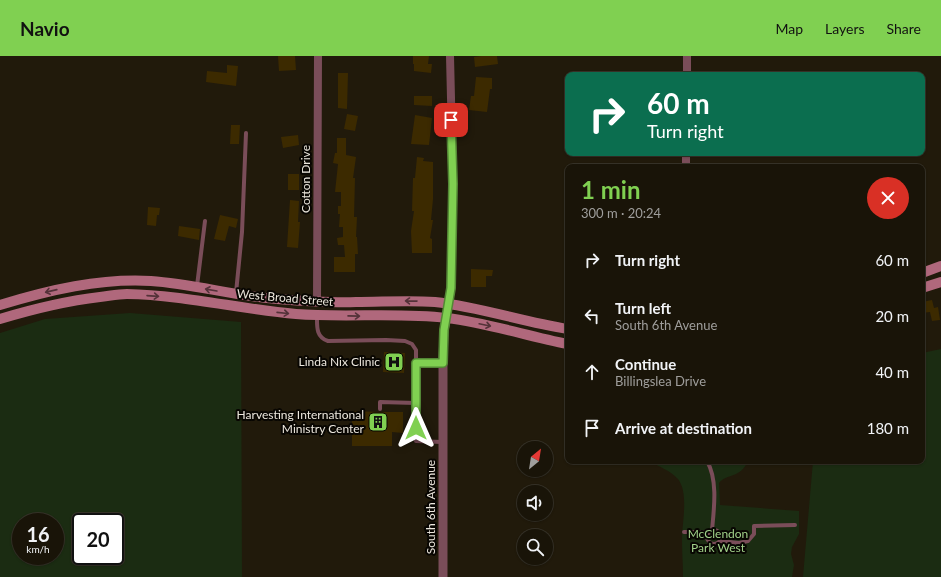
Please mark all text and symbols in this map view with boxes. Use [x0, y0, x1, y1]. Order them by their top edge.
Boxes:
text: Navio [20, 17, 70, 40]
text: Map [775, 20, 803, 37]
text: Layers [825, 20, 865, 37]
text: Share [887, 20, 921, 37]
text: 60 m [647, 86, 710, 120]
icon: right [581, 88, 633, 140]
pin [434, 103, 468, 137]
icon: arrive [440, 109, 462, 131]
text: Turn right [647, 120, 724, 142]
street label: Cotton Drive [298, 145, 313, 213]
text: 1 min [581, 175, 641, 204]
button: close [867, 177, 909, 219]
text: 300 m · 20:24 [581, 205, 661, 221]
icon: right [581, 249, 603, 271]
text: Turn right [615, 251, 680, 269]
text: 60 m [875, 251, 909, 269]
one-way arrow [205, 286, 218, 294]
street label: West Broad Street [236, 286, 334, 309]
one-way arrow [45, 287, 58, 295]
one-way arrow [146, 292, 159, 299]
one-way arrow [405, 297, 418, 305]
text: Turn left [615, 299, 671, 317]
icon: left [581, 305, 603, 327]
text: 20 m [875, 307, 909, 325]
one-way arrow [276, 309, 289, 316]
one-way arrow [347, 312, 360, 320]
text: South 6th Avenue [615, 317, 717, 333]
one-way arrow [478, 321, 491, 329]
hospital icon: Linda Nix Clinic [383, 351, 405, 373]
place label: Linda Nix Clinic [298, 354, 380, 369]
text: Continue [615, 355, 676, 373]
icon: ahead [581, 361, 603, 383]
text: 40 m [875, 363, 909, 381]
text: Billingslea Drive [615, 373, 706, 389]
place label: Harvesting International Ministry Center [237, 407, 365, 436]
position arrow [395, 407, 437, 449]
building icon: Harvesting International Ministry Center [367, 411, 389, 433]
icon: arrive [581, 417, 603, 439]
text: Arrive at destination [615, 419, 752, 437]
text: 180 m [867, 419, 909, 437]
north arrow [517, 441, 553, 477]
map controls [517, 441, 553, 565]
street label: South 6th Avenue [423, 460, 438, 554]
button: sound [517, 485, 553, 521]
speed limit sign: 20 [72, 513, 124, 565]
text: 16 [26, 522, 50, 546]
park label: McClendon Park West [688, 526, 748, 555]
button: search [517, 529, 553, 565]
text: km/h [26, 543, 50, 555]

